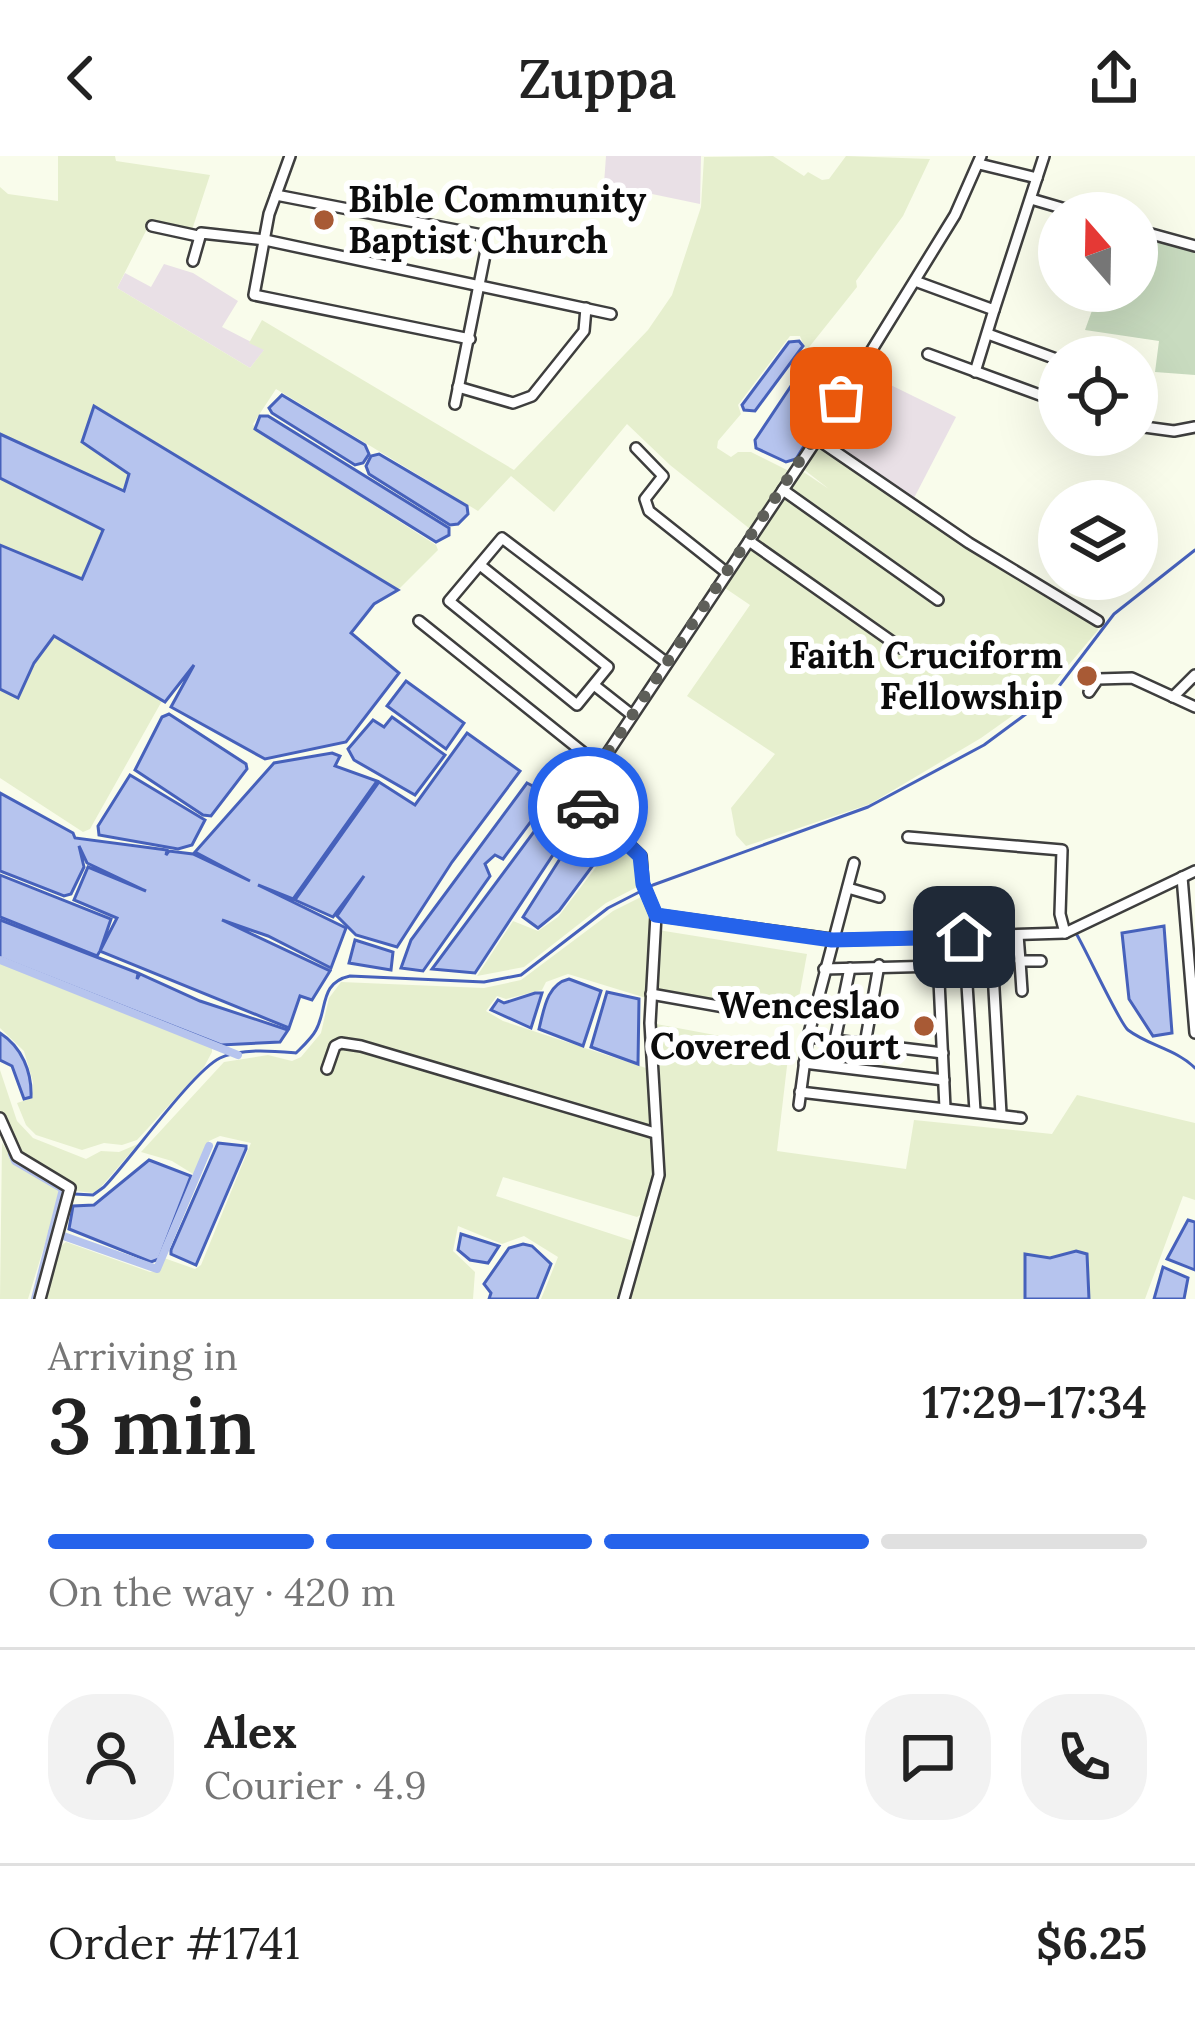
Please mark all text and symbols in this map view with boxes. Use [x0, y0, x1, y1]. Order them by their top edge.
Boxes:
text: Zuppa [518, 44, 677, 113]
icon: back [48, 45, 114, 111]
icon: share [1081, 45, 1147, 111]
place label: Bible Community Baptist Church [348, 176, 647, 263]
north arrow [1038, 192, 1158, 312]
map controls [1038, 192, 1158, 600]
marker: Bible Community Baptist Church [311, 207, 337, 233]
button: locate [1038, 336, 1158, 456]
pin [790, 347, 892, 449]
icon: bag [808, 365, 874, 431]
button: layers [1038, 480, 1158, 600]
place label: Faith Cruciform Fellowship [788, 632, 1063, 719]
marker: Faith Cruciform Fellowship [1074, 663, 1100, 689]
courier [528, 747, 648, 867]
icon: car [555, 774, 621, 840]
pin [913, 886, 1015, 988]
icon: home [931, 904, 997, 970]
place label: Wenceslao Covered Court [650, 982, 901, 1069]
marker: Wenceslao Covered Court [911, 1013, 937, 1039]
text: Arriving in [48, 1331, 238, 1381]
text: 17:29–17:34 [922, 1373, 1147, 1430]
text: 3 min [48, 1376, 257, 1475]
text: On the way · 420 m [48, 1567, 396, 1617]
button: person [48, 1694, 174, 1820]
button: chat [865, 1694, 991, 1820]
button: phone [1021, 1694, 1147, 1820]
text: Alex [204, 1703, 297, 1760]
text: Courier · 4.9 [204, 1760, 427, 1810]
text: Order #1741 [48, 1914, 300, 1971]
text: $6.25 [1036, 1914, 1147, 1971]

